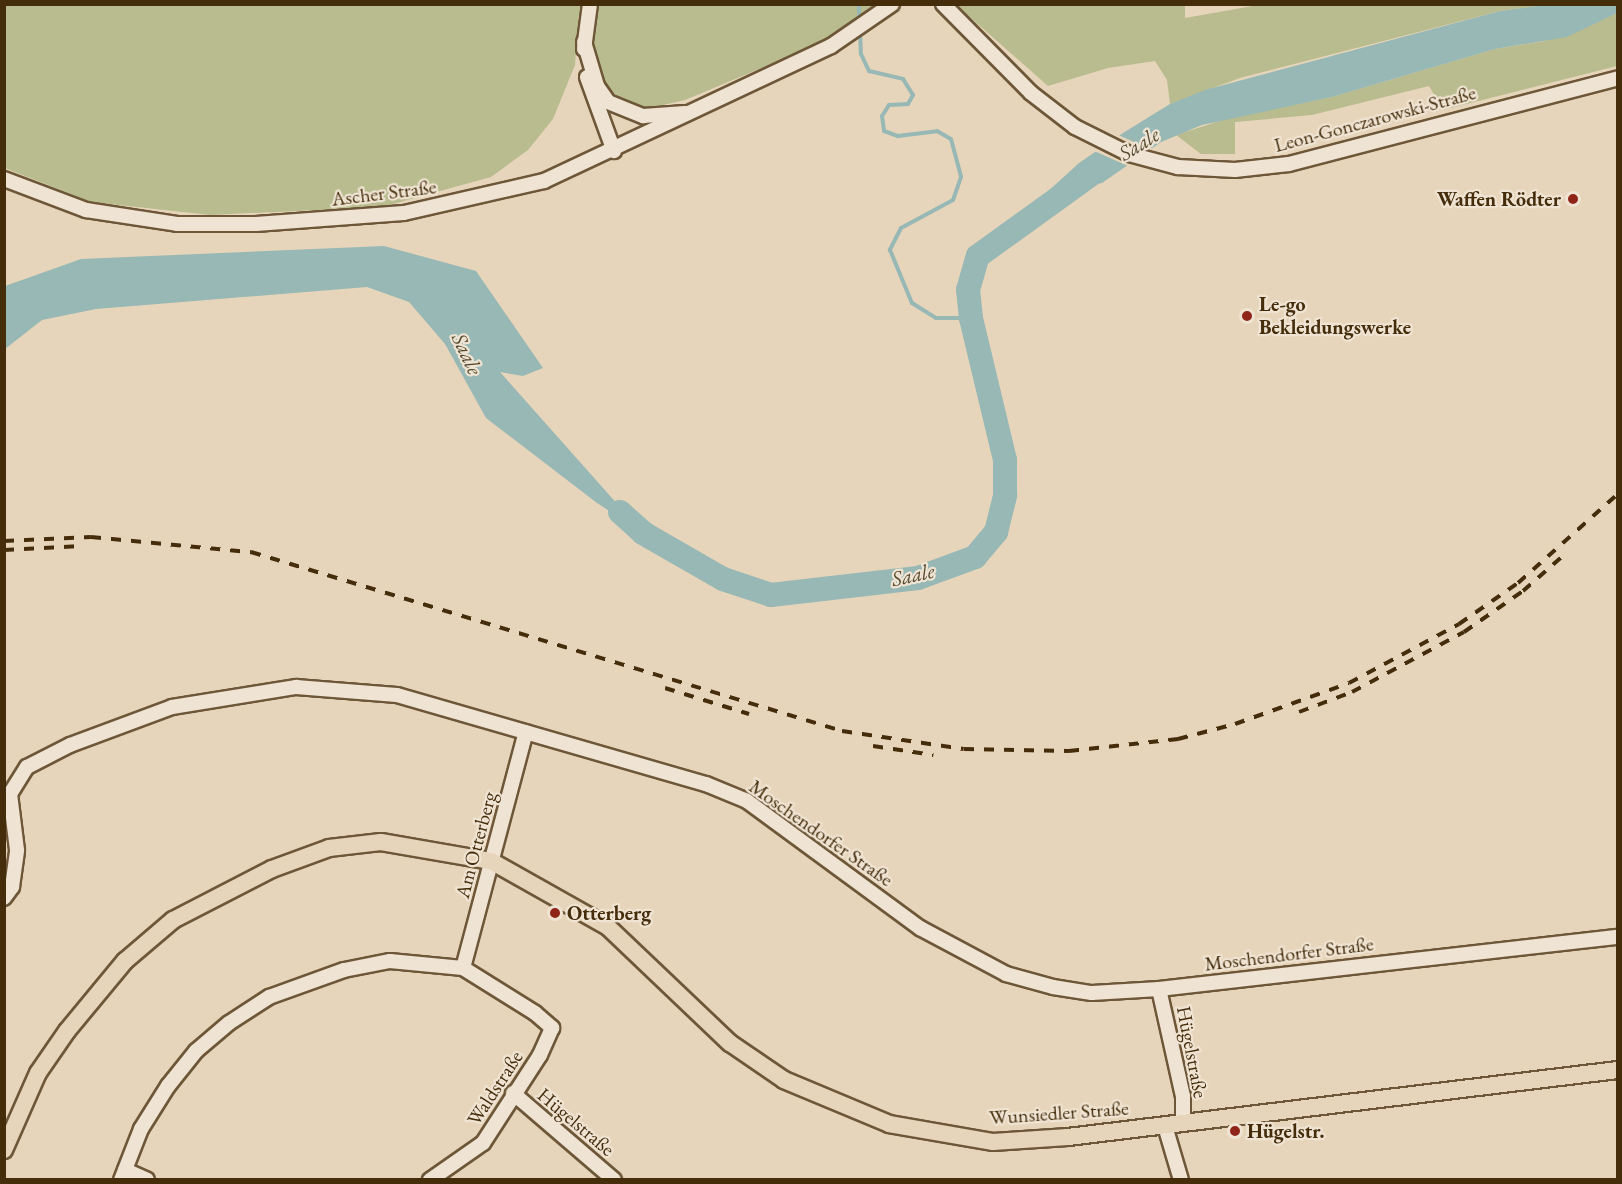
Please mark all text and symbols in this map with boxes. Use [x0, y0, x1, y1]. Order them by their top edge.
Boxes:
street label: Leon-Gonczarowski-Straße [1272, 81, 1478, 157]
water label: Saale [1114, 122, 1164, 166]
street label: Ascher Straße [330, 175, 438, 211]
place label: Waffen Rödter [1437, 187, 1561, 211]
marker: Waffen Rödter [1566, 192, 1580, 206]
place label: Le-go Bekleidungswerke [1259, 292, 1411, 339]
marker: Le-go Bekleidungswerke [1240, 309, 1254, 323]
water label: Saale [446, 329, 488, 379]
water label: Saale [889, 558, 937, 592]
street label: Moschendorfer Straße [745, 774, 897, 892]
street label: Am Otterberg [450, 789, 502, 901]
place label: Otterberg [567, 901, 651, 925]
marker: Otterberg [548, 906, 562, 920]
street label: Moschendorfer Straße [1203, 932, 1375, 976]
street label: Hügelstraße [1171, 1004, 1213, 1100]
street label: Waldstraße [462, 1046, 528, 1130]
street label: Hügelstraße [533, 1083, 619, 1161]
street label: Wunsiedler Straße [988, 1096, 1130, 1130]
place label: Hügelstr. [1247, 1119, 1324, 1143]
marker: Hügelstr. [1228, 1124, 1242, 1138]

